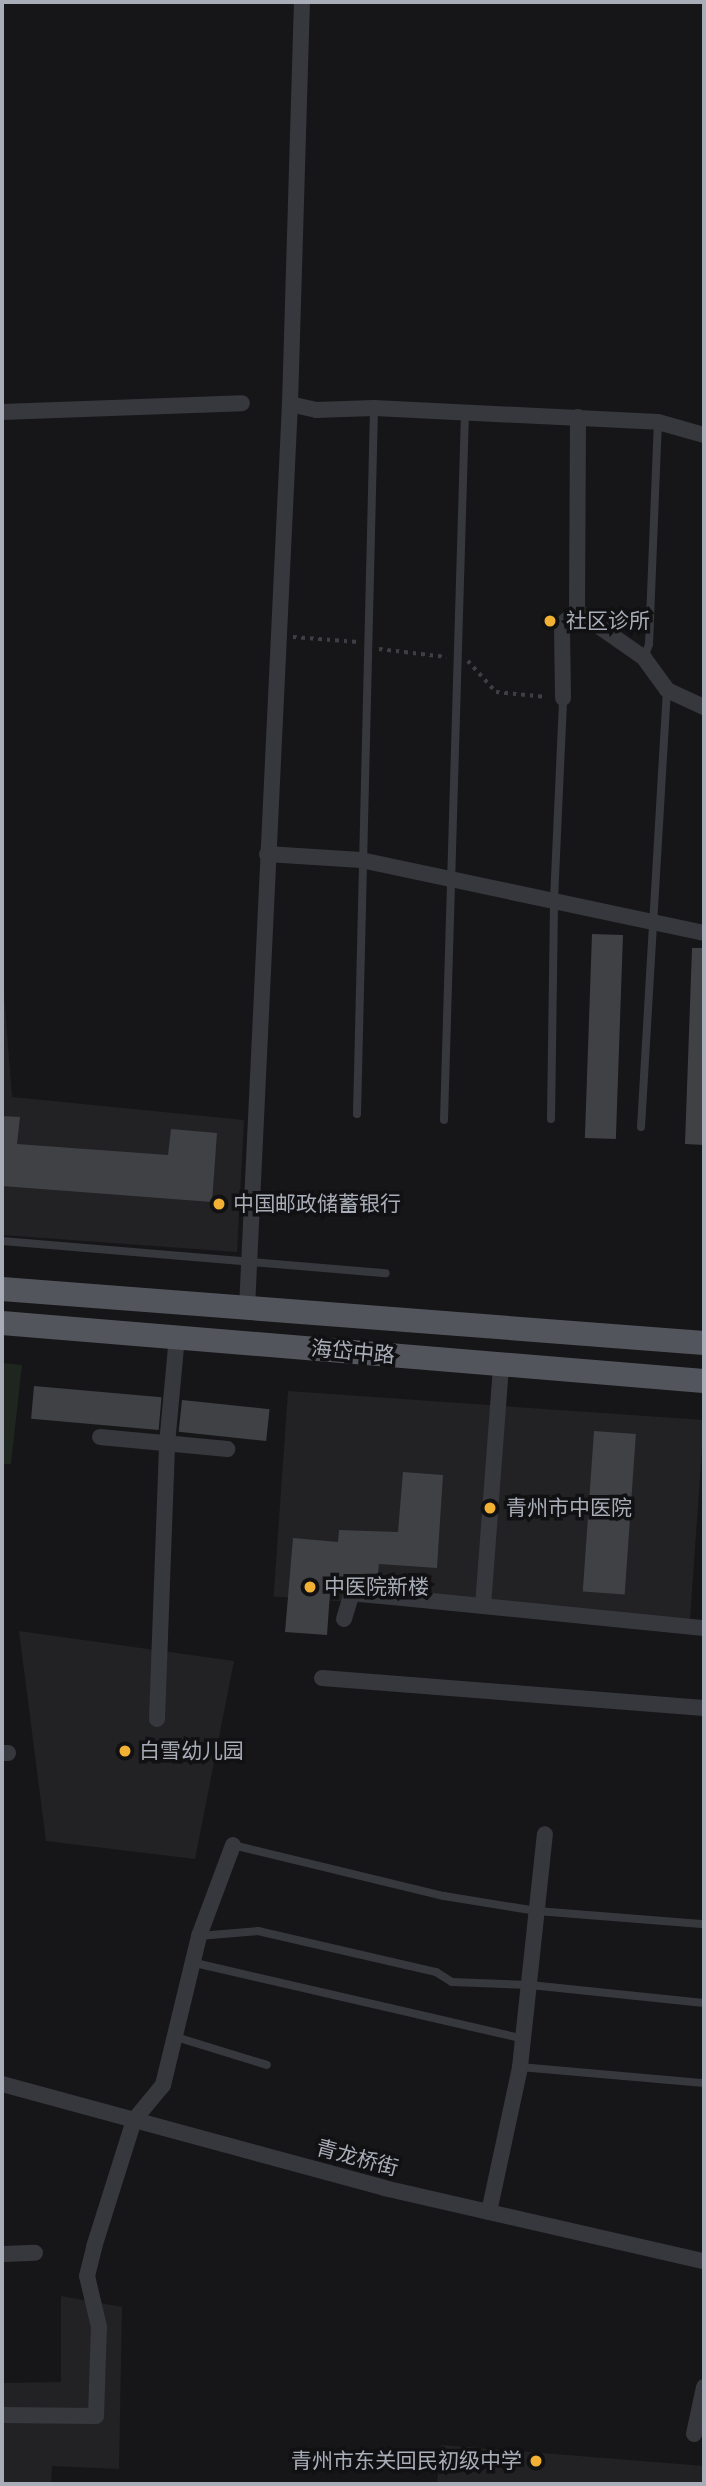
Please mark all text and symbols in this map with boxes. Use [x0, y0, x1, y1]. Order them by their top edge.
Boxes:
place label: 社区诊所 [566, 608, 650, 634]
marker: 社区诊所 [540, 611, 560, 631]
place label: 中国邮政储蓄银行 [233, 1191, 401, 1217]
marker: 中国邮政储蓄银行 [211, 1196, 227, 1212]
street label: 海岱中路 [310, 1336, 396, 1368]
place label: 青州市中医院 [506, 1495, 632, 1521]
marker: 青州市中医院 [480, 1498, 500, 1518]
place label: 中医院新楼 [324, 1574, 429, 1600]
marker: 中医院新楼 [302, 1579, 318, 1595]
place label: 白雪幼儿园 [139, 1738, 244, 1764]
marker: 白雪幼儿园 [117, 1743, 133, 1759]
street label: 青龙桥街 [313, 2135, 401, 2181]
place label: 青州市东关回民初级中学 [291, 2448, 522, 2474]
marker: 青州市东关回民初级中学 [528, 2453, 544, 2469]

